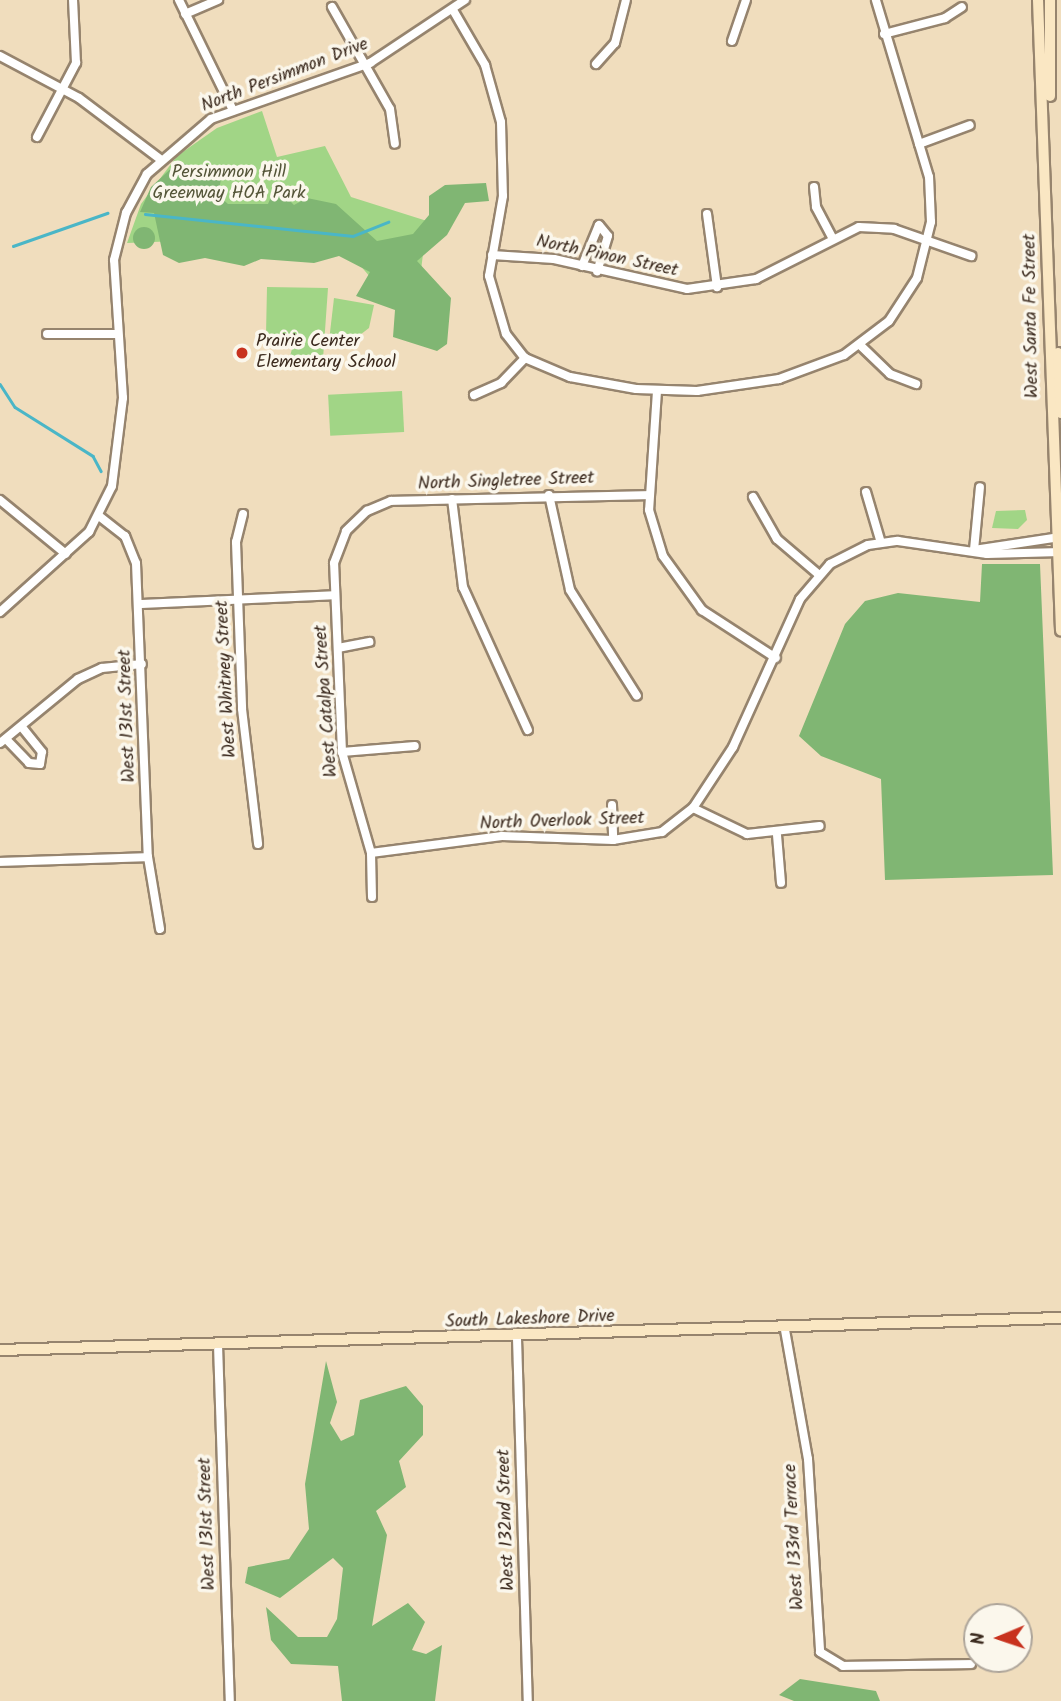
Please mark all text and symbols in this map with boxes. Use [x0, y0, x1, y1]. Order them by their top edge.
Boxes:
street label: North Persimmon Drive [198, 34, 372, 118]
park label: Persimmon Hill Greenway HOA Park [153, 163, 305, 206]
street label: North Pinon Street [534, 231, 680, 283]
street label: West Santa Fe Street [1020, 234, 1044, 398]
place label: Prairie Center Elementary School [256, 332, 396, 374]
marker: Prairie Center Elementary School [234, 345, 250, 361]
street label: North Singletree Street [417, 468, 595, 496]
street label: West Whitney Street [212, 600, 242, 758]
street label: West Catalpa Street [311, 624, 343, 778]
street label: West 131st Street [115, 649, 141, 783]
street label: North Overlook Street [479, 808, 645, 836]
street label: South Lakeshore Drive [445, 1306, 615, 1334]
street label: West 132nd Street [494, 1449, 520, 1591]
street label: West 131st Street [195, 1457, 221, 1591]
street label: West 133rd Terrace [780, 1463, 810, 1611]
north arrow [963, 1603, 1033, 1673]
text: N [964, 1632, 994, 1645]

